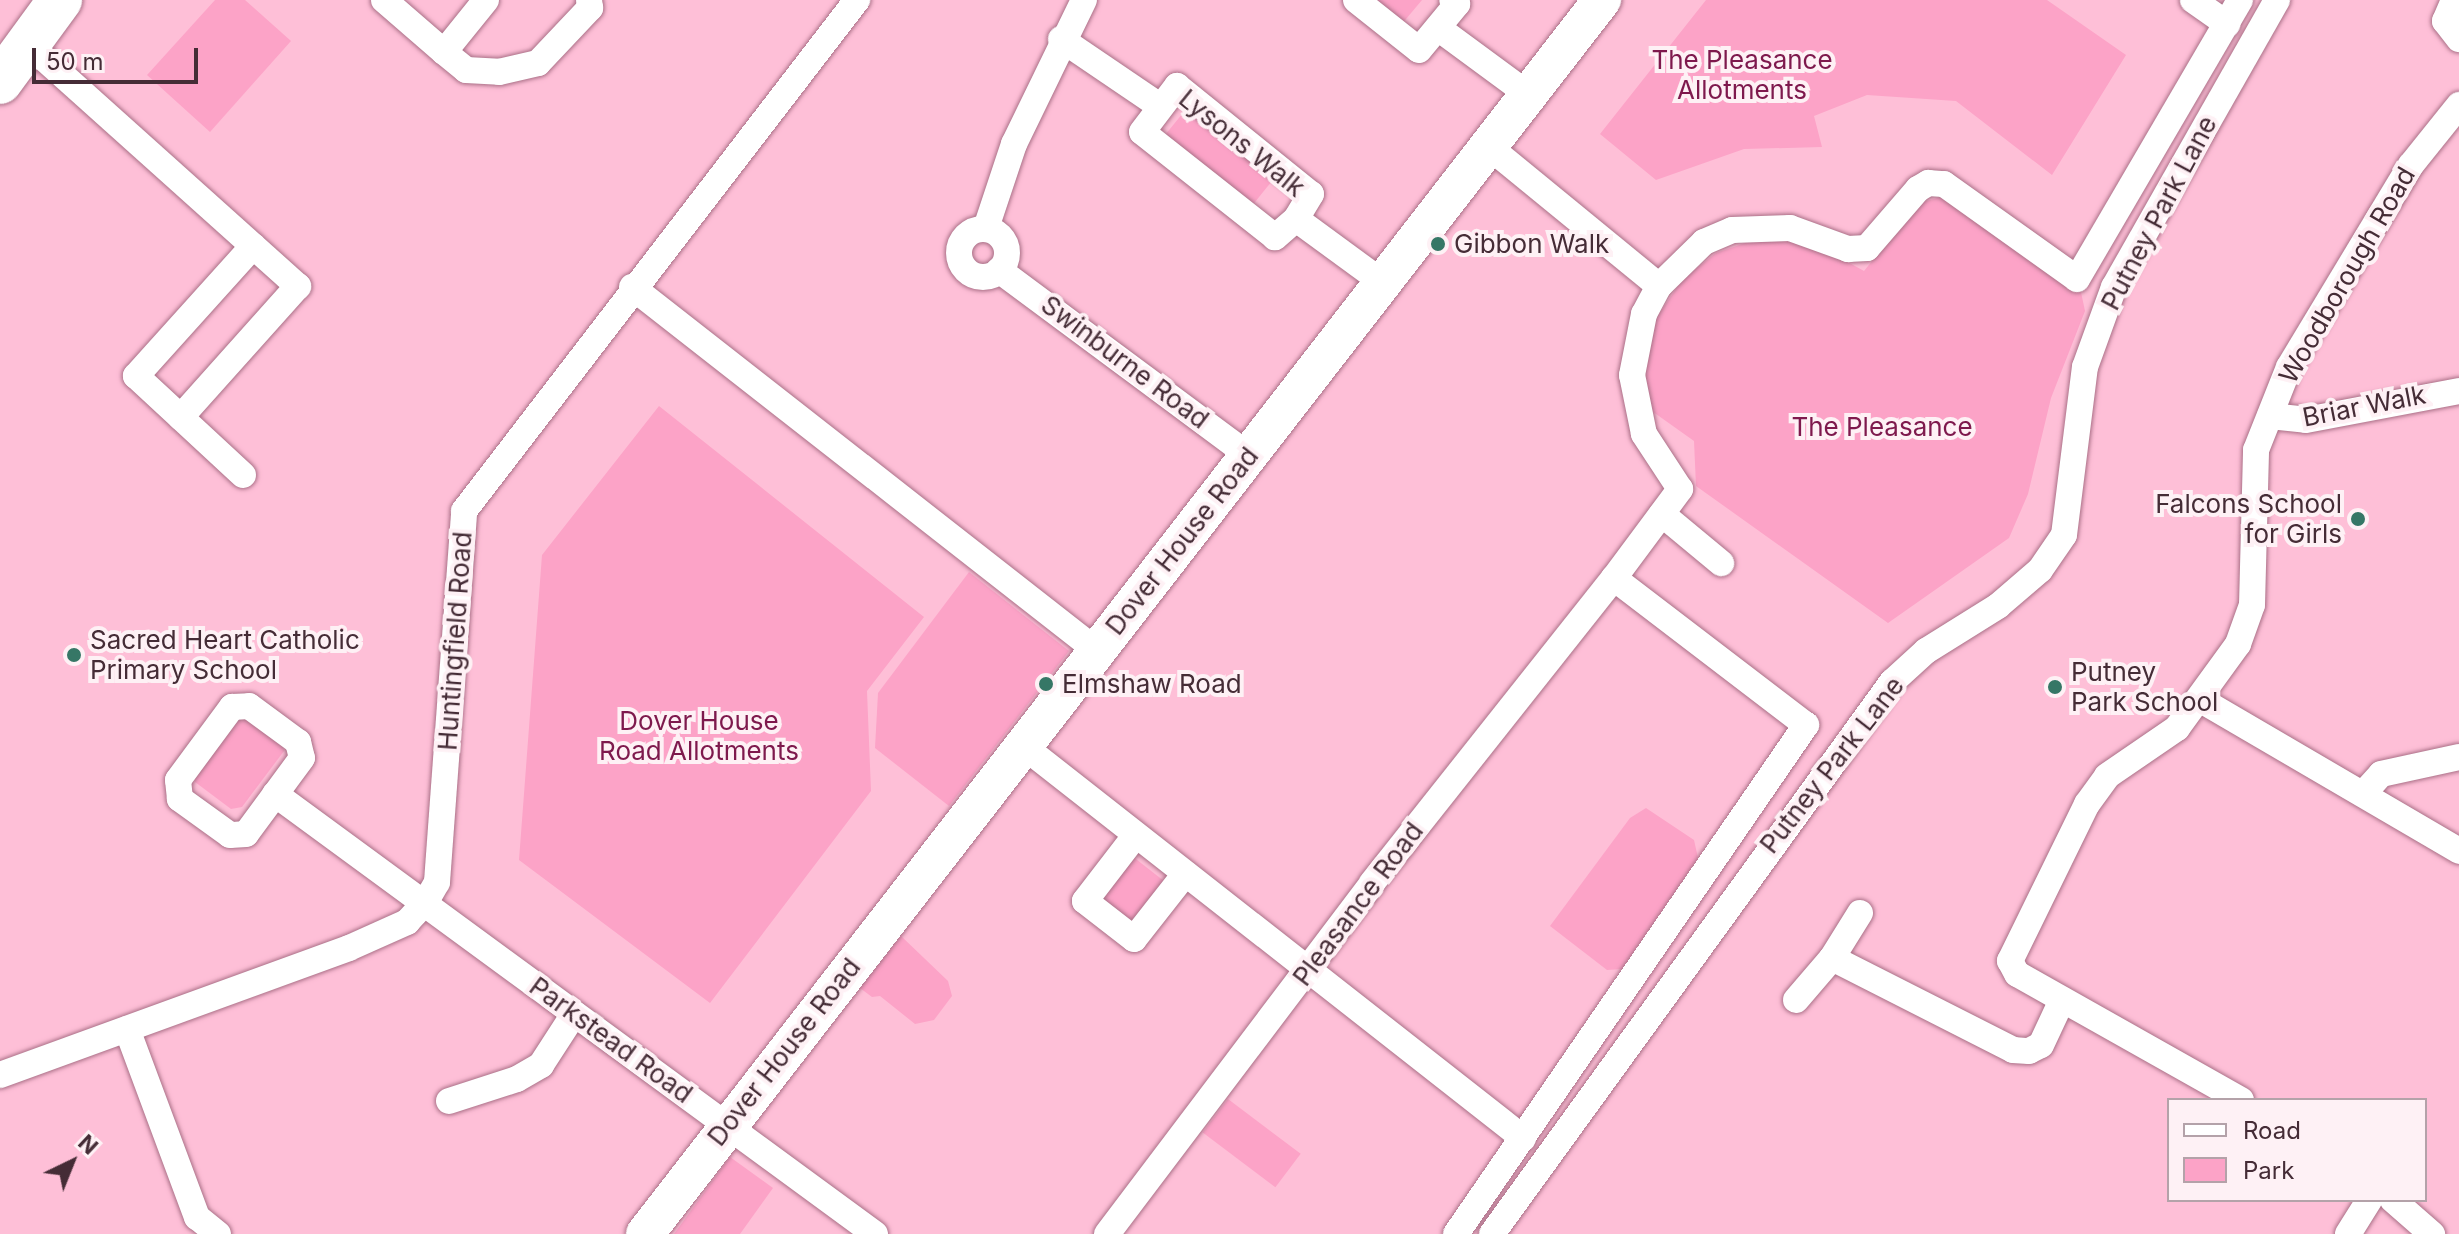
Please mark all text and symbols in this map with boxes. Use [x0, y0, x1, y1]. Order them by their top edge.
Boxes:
scale bar [36, 32, 202, 82]
park label: The Pleasance Allotments [1651, 44, 1833, 106]
text: 50 m [46, 47, 104, 76]
street label: Lysons Walk [1173, 83, 1311, 203]
street label: Putney Park Lane [2095, 111, 2223, 315]
street label: Woodborough Road [2272, 161, 2422, 389]
place label: Gibbon Walk [1454, 228, 1609, 260]
marker: Gibbon Walk [1429, 235, 1447, 253]
street label: Swinburne Road [1035, 289, 1215, 435]
street label: Briar Walk [2300, 379, 2428, 433]
park label: The Pleasance [1791, 411, 1973, 443]
street label: Dover House Road [1099, 441, 1265, 641]
place label: Falcons School for Girls [2155, 488, 2342, 550]
marker: Falcons School for Girls [2349, 510, 2367, 528]
street label: Huntingfield Road [432, 530, 478, 752]
place label: Sacred Heart Catholic Primary School [90, 624, 360, 686]
marker: Sacred Heart Catholic Primary School [65, 646, 83, 664]
place label: Putney Park School [2071, 656, 2218, 718]
place label: Elmshaw Road [1062, 668, 1242, 700]
street label: Putney Park Lane [1753, 671, 1911, 859]
marker: Elmshaw Road [1037, 675, 1055, 693]
marker: Putney Park School [2046, 678, 2064, 696]
park label: Dover House Road Allotments [599, 705, 799, 766]
street label: Pleasance Road [1286, 816, 1430, 992]
street label: Dover House Road [701, 952, 867, 1152]
street label: Parkstead Road [524, 970, 698, 1110]
legend [2167, 1098, 2427, 1202]
text: Road [2243, 1116, 2301, 1145]
north arrow [32, 1122, 112, 1202]
text: N [73, 1129, 103, 1160]
text: Park [2243, 1156, 2294, 1185]

